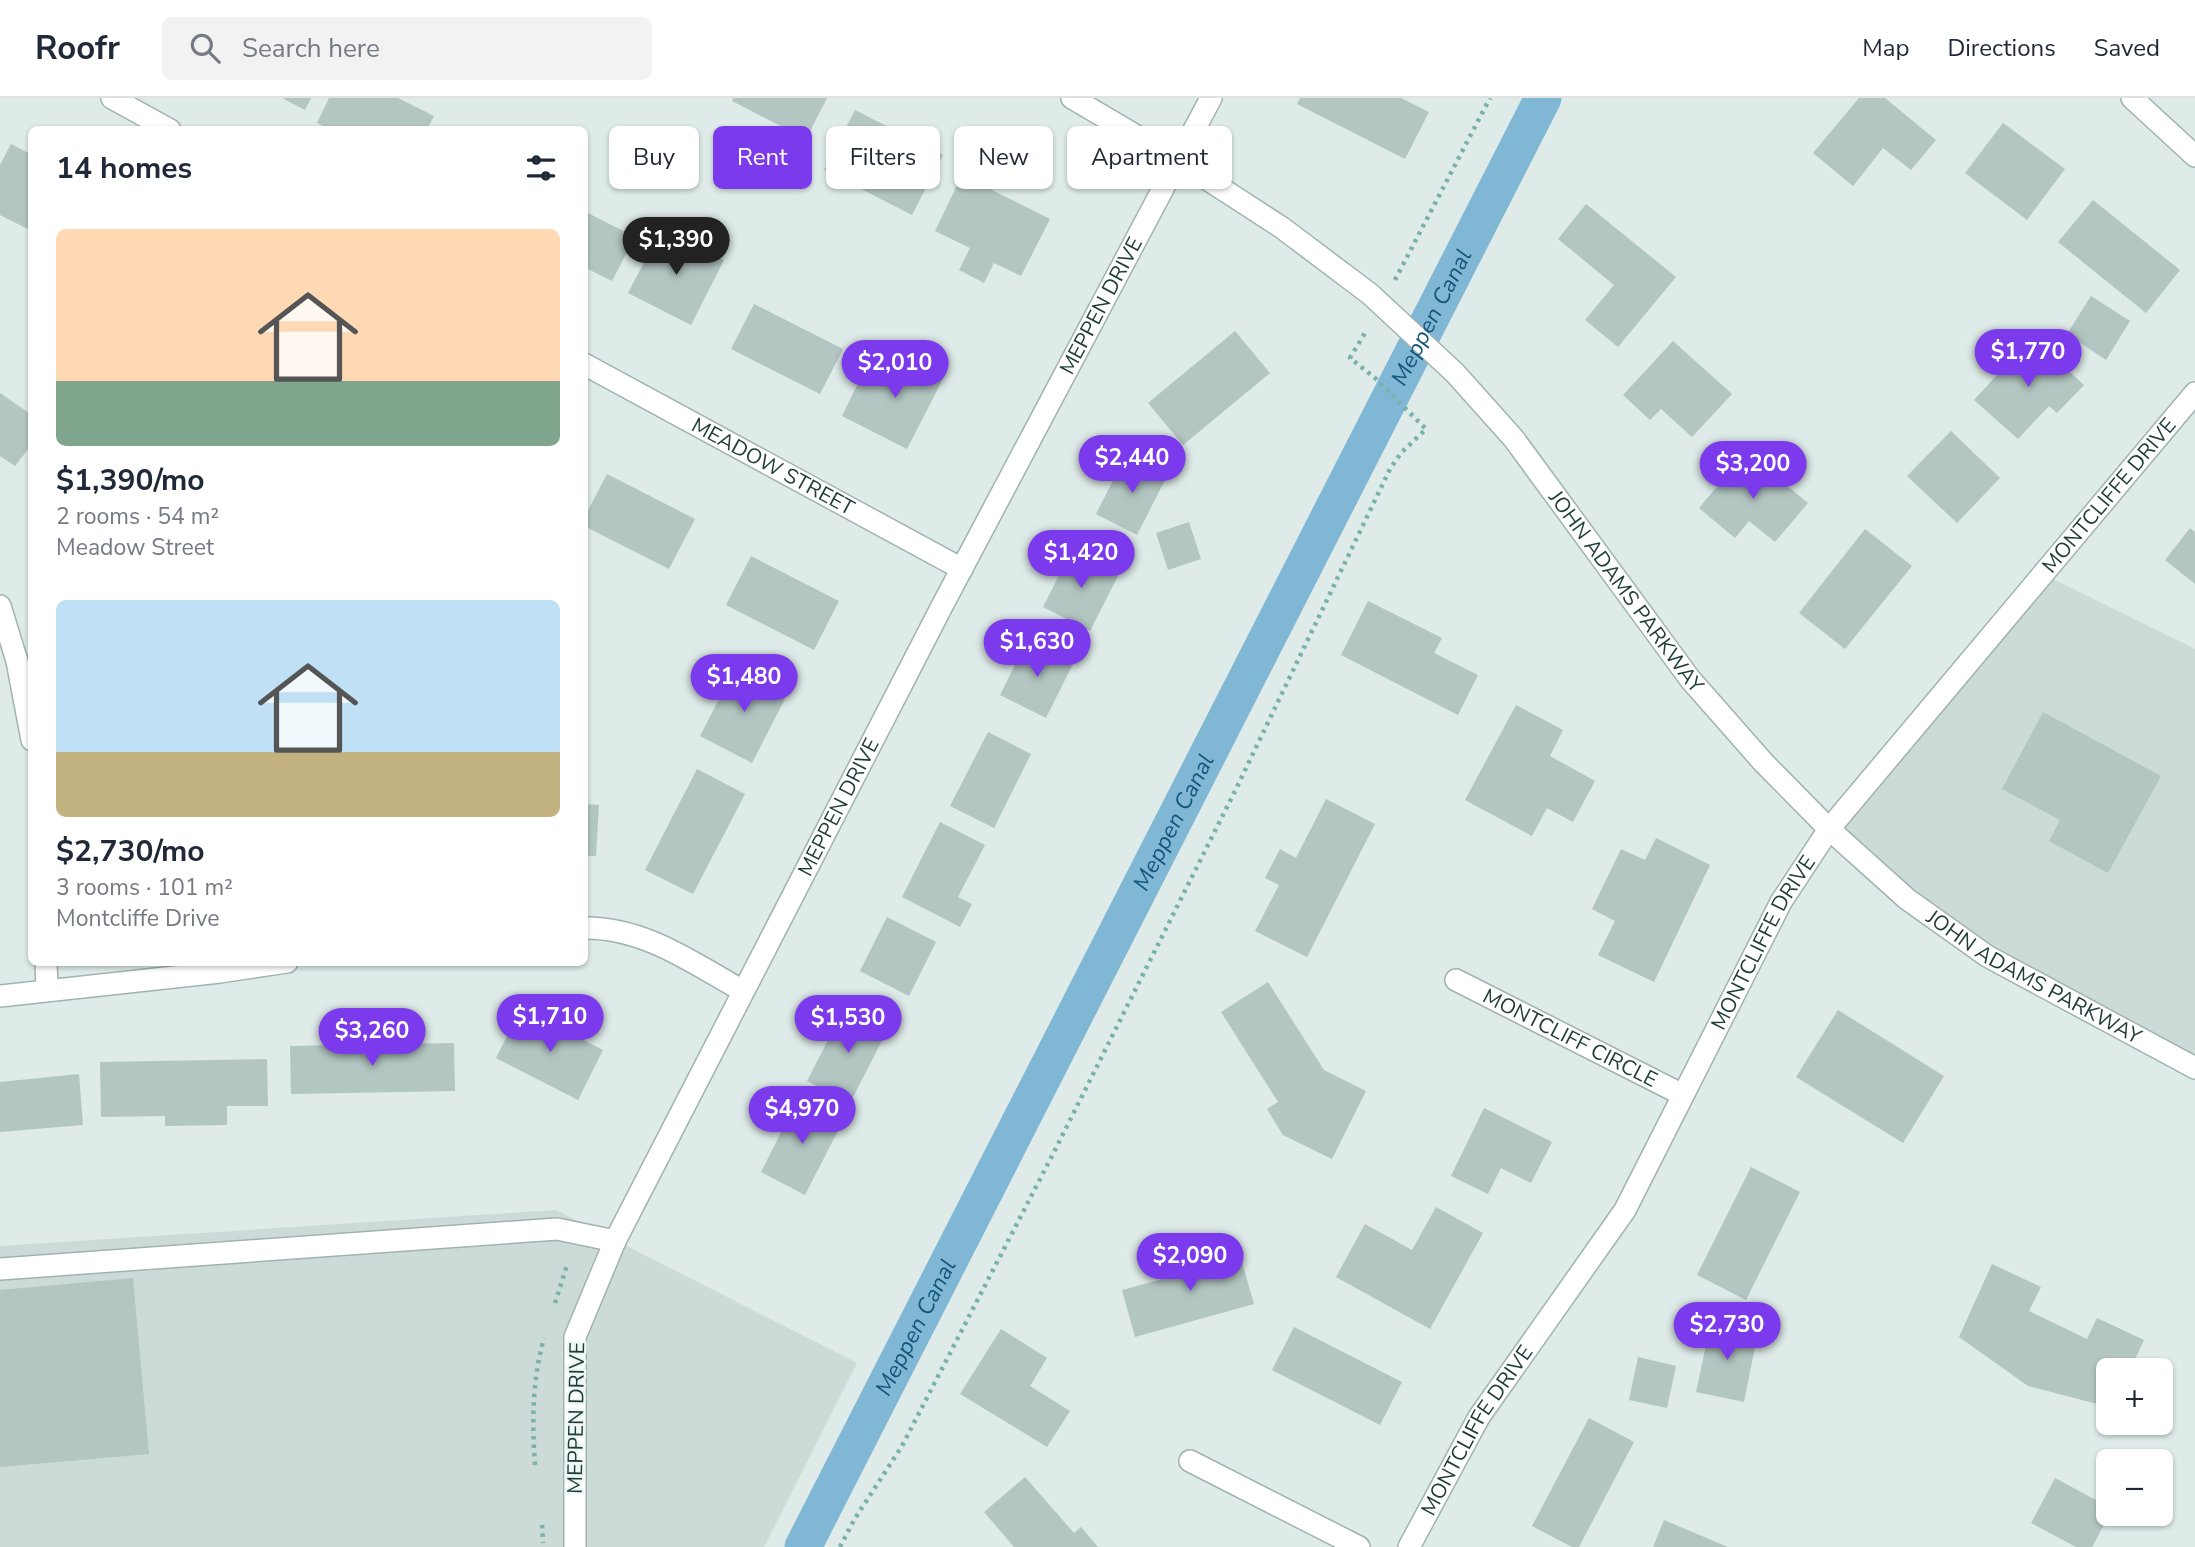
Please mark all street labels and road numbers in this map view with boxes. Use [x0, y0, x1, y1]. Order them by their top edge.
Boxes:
street label: MEPPEN DRIVE [1053, 232, 1149, 379]
street label: MEADOW STREET [687, 411, 860, 522]
street label: MONTCLIFFE DRIVE [2036, 412, 2182, 579]
street label: JOHN ADAMS PARKWAY [1542, 484, 1710, 699]
street label: MEPPEN DRIVE [791, 733, 886, 881]
street label: MONTCLIFFE DRIVE [1705, 850, 1822, 1035]
street label: JOHN ADAMS PARKWAY [1920, 903, 2147, 1051]
street label: MONTCLIFF CIRCLE [1478, 982, 1662, 1094]
street label: MONTCLIFFE DRIVE [1415, 1340, 1539, 1521]
street label: MEPPEN DRIVE [561, 1342, 591, 1494]

